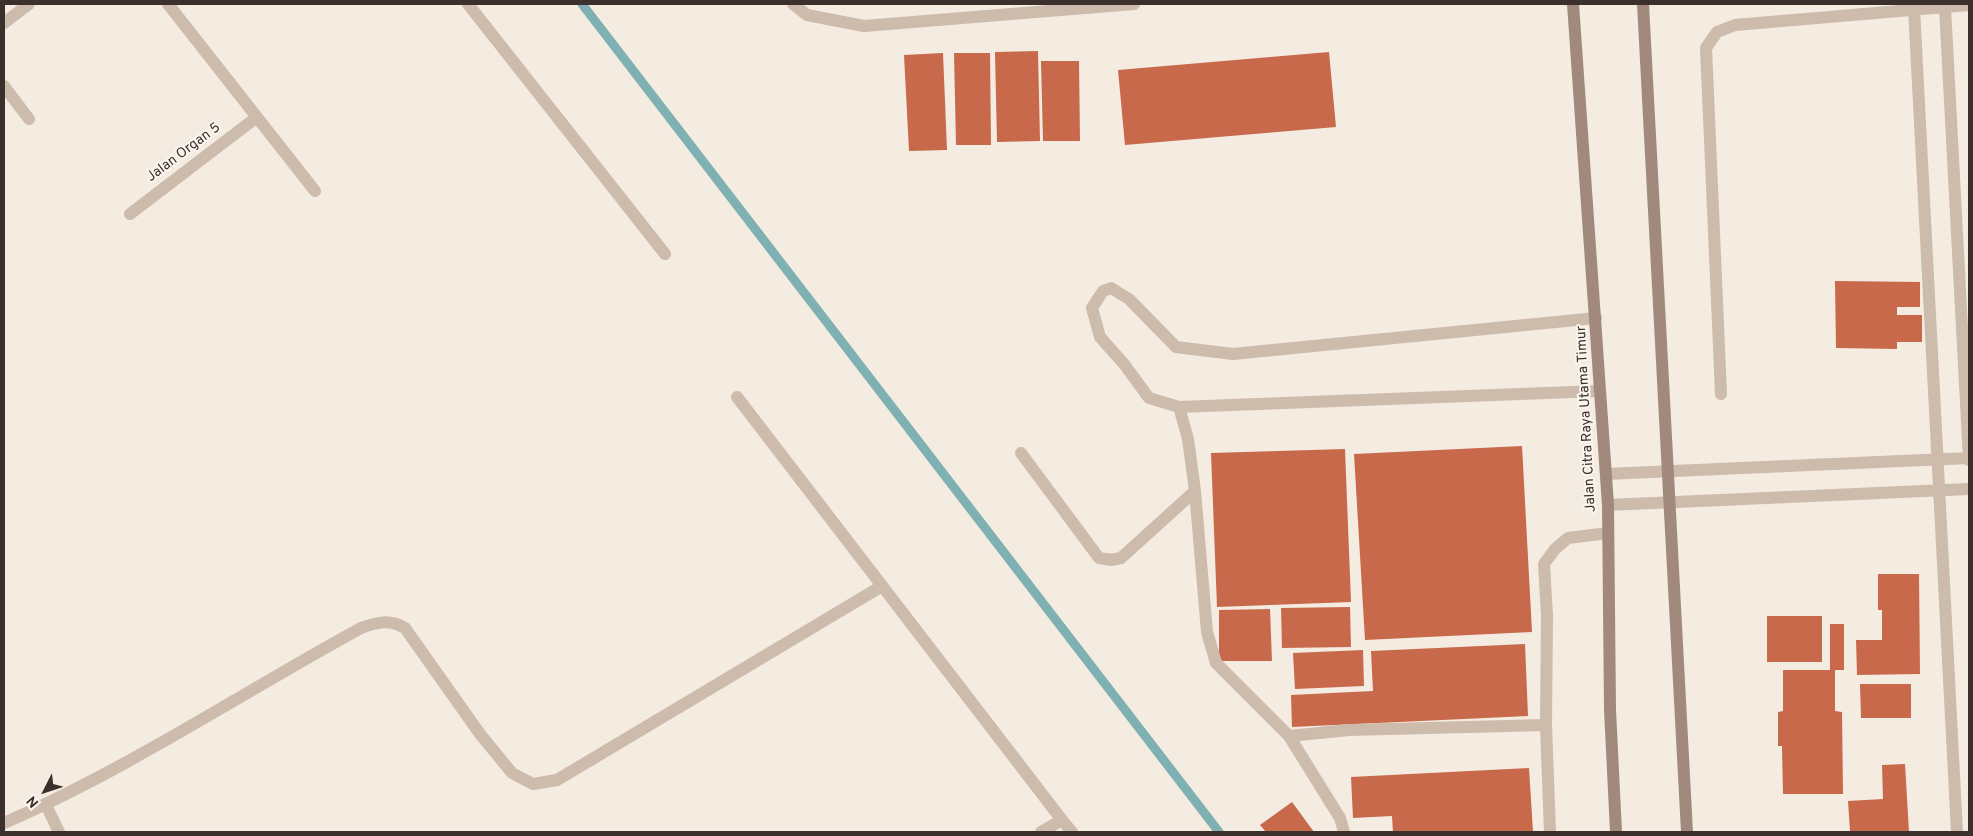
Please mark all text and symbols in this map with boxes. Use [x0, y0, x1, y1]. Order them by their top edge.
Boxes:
street label: Jalan Organ 5 [144, 120, 224, 186]
street label: Jalan Citra Raya Utama Timur [1574, 325, 1600, 513]
north arrow [20, 766, 70, 816]
text: N [24, 792, 43, 811]

